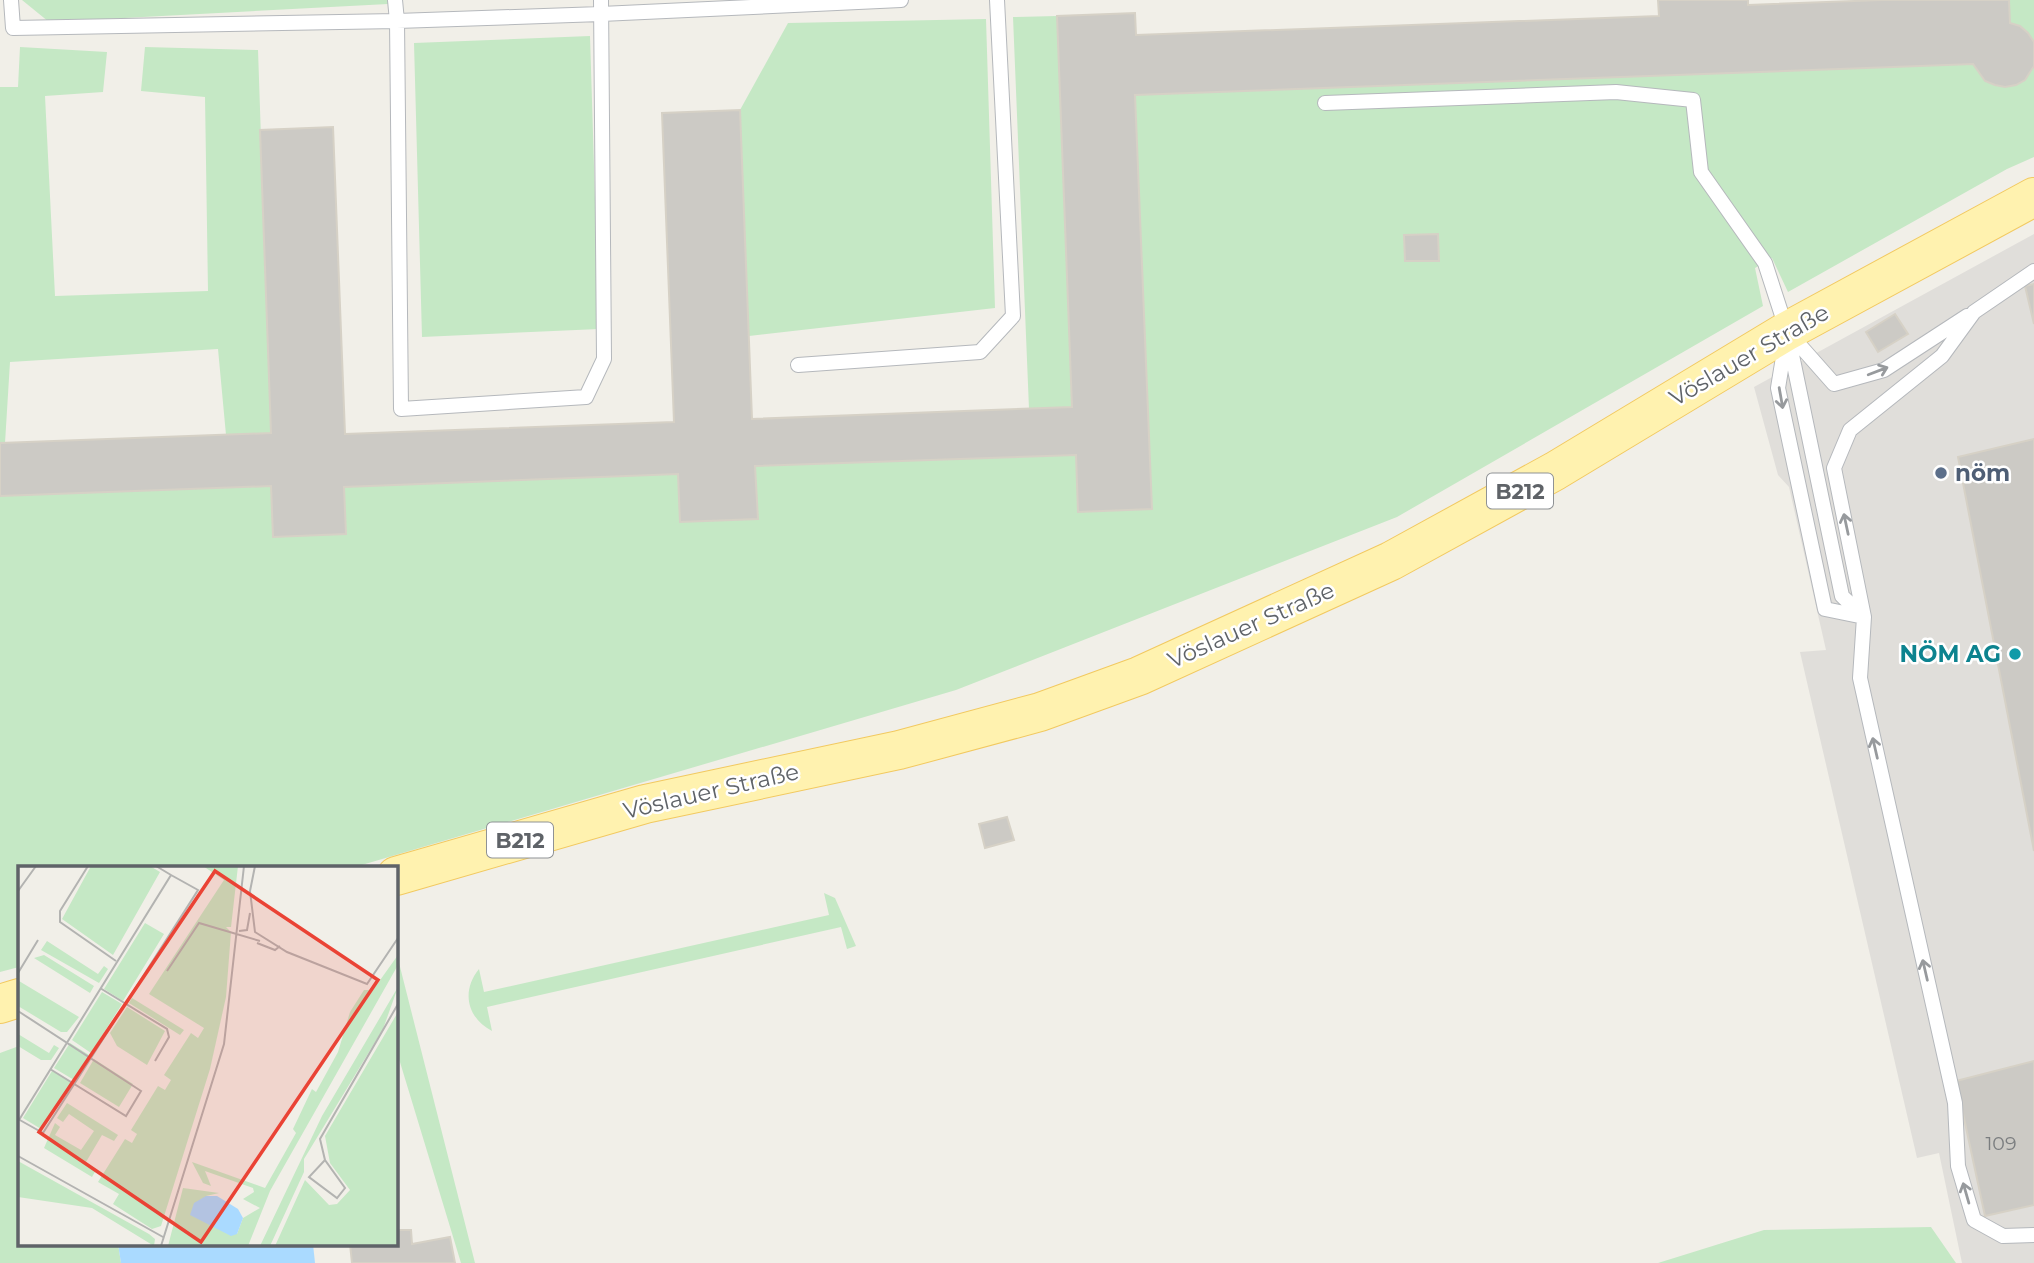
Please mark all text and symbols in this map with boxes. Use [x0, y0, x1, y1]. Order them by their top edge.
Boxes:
street label: Vöslauer Straße [1664, 298, 1834, 412]
one-way arrow [1867, 363, 1888, 376]
one-way arrow [1774, 386, 1788, 409]
place label: nöm [1955, 459, 2010, 487]
marker: nöm [1933, 465, 1949, 481]
road number: B212 [1487, 474, 1553, 508]
one-way arrow [1838, 513, 1852, 536]
street label: Vöslauer Straße [1163, 576, 1339, 674]
place label: NÖM AG [1899, 640, 2001, 668]
marker: NÖM AG [2007, 646, 2023, 662]
one-way arrow [1868, 737, 1882, 760]
street label: Vöslauer Straße [620, 757, 802, 825]
road number: B212 [487, 822, 553, 858]
inset map [18, 866, 397, 1246]
one-way arrow [1918, 959, 1931, 982]
house number: 109 [1985, 1132, 2017, 1155]
one-way arrow [1959, 1182, 1972, 1204]

